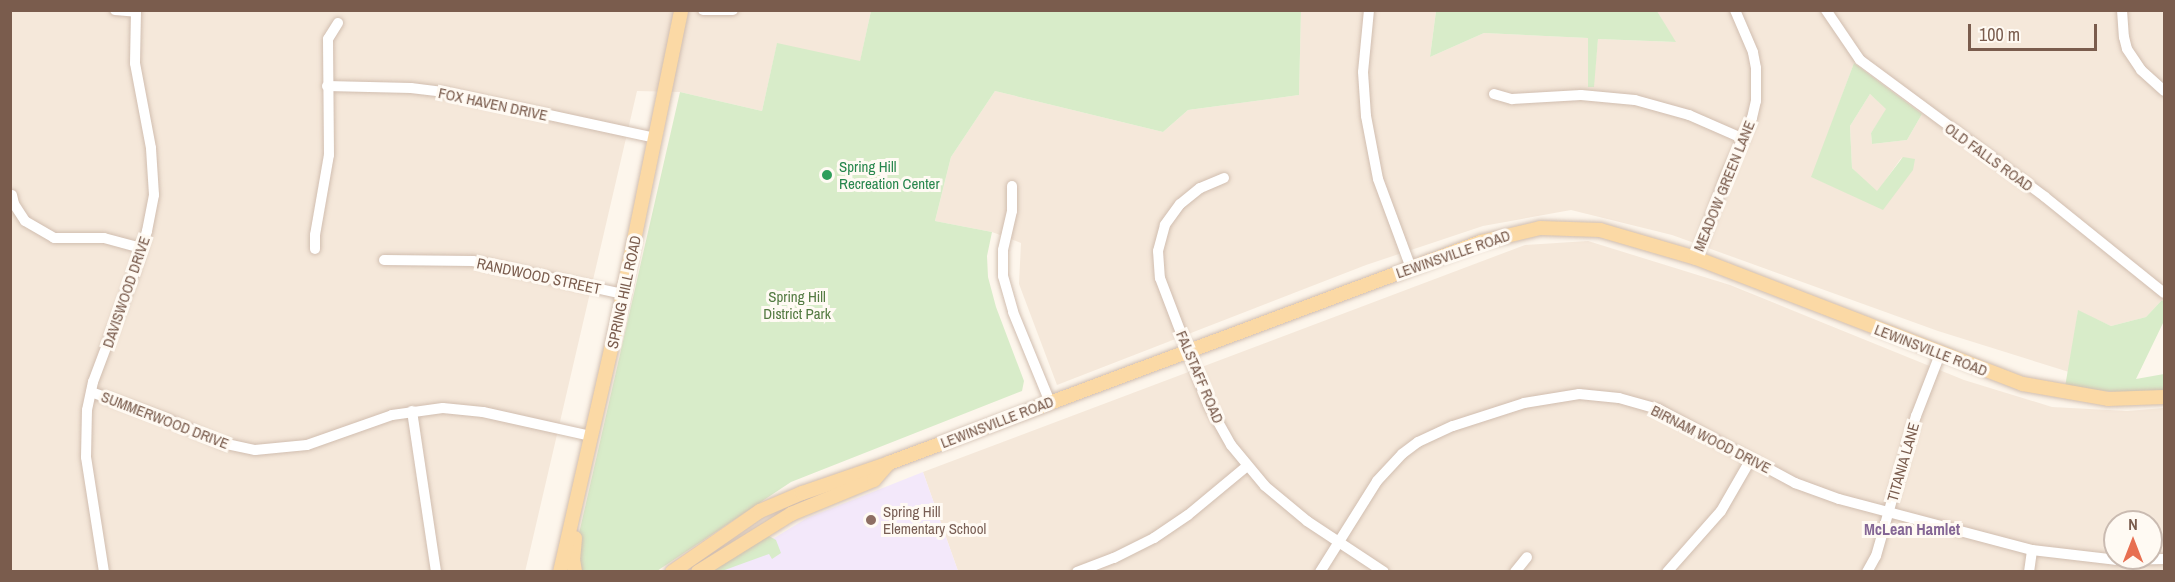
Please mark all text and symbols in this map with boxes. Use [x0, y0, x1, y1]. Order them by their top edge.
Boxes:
scale bar [1971, 12, 2100, 50]
text: 100 m [1979, 22, 2020, 47]
street label: FOX HAVEN DRIVE [437, 84, 549, 124]
street label: MEADOW GREEN LANE [1690, 118, 1758, 254]
street label: OLD FALLS ROAD [1941, 119, 2037, 195]
place label: Spring Hill Recreation Center [839, 157, 939, 192]
marker: Spring Hill Recreation Center [820, 168, 834, 182]
street label: LEWINSVILLE ROAD [1394, 226, 1512, 282]
street label: DAVISWOOD DRIVE [99, 234, 153, 350]
street label: SPRING HILL ROAD [603, 234, 645, 350]
street label: RANDWOOD STREET [475, 254, 603, 298]
park label: Spring Hill District Park [763, 287, 831, 322]
street label: LEWINSVILLE ROAD [1872, 320, 1990, 380]
street label: FALSTAFF ROAD [1172, 328, 1228, 426]
street label: SUMMERWOOD DRIVE [99, 387, 231, 453]
street label: LEWINSVILLE ROAD [938, 392, 1056, 452]
street label: BIRNAM WOOD DRIVE [1648, 401, 1774, 477]
street label: TITANIA LANE [1883, 420, 1923, 504]
place label: Spring Hill Elementary School [883, 502, 986, 537]
north arrow [2103, 510, 2163, 570]
marker: Spring Hill Elementary School [864, 513, 878, 527]
text: N [2128, 513, 2138, 535]
district label: McLean Hamlet [1864, 519, 1960, 539]

